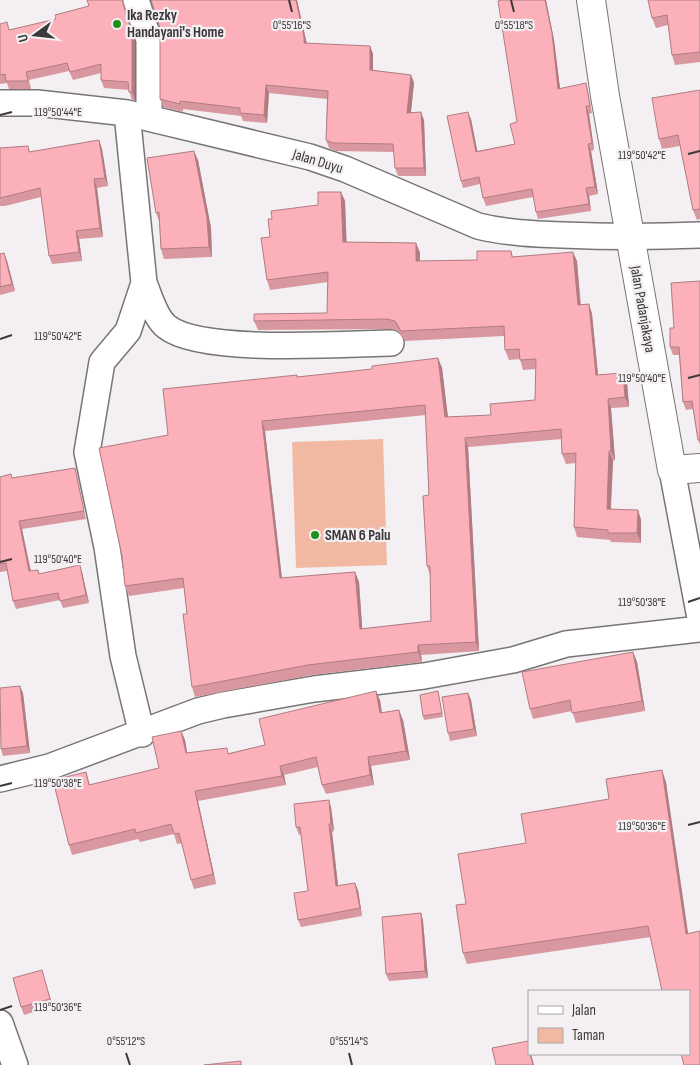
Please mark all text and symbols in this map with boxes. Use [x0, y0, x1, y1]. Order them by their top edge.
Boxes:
place label: Ika Rezky Handayani's Home [127, 6, 224, 42]
north arrow [10, 10, 60, 60]
marker: Ika Rezky Handayani's Home [111, 18, 123, 30]
text: 0°55'16"S [273, 18, 311, 33]
text: 0°55'18"S [495, 18, 533, 33]
text: U [14, 33, 32, 44]
text: 119°50'44"E [34, 105, 82, 120]
street label: Jalan Duyu [289, 145, 345, 178]
text: 119°50'42"E [618, 148, 666, 163]
street label: Jalan Padanjakaya [625, 263, 660, 354]
text: 119°50'42"E [34, 329, 82, 344]
text: 119°50'40"E [618, 371, 666, 386]
place label: SMAN 6 Palu [325, 526, 391, 545]
marker: SMAN 6 Palu [309, 529, 321, 541]
text: 119°50'40"E [34, 552, 82, 567]
text: 119°50'38"E [618, 595, 666, 610]
text: 119°50'38"E [34, 776, 82, 791]
text: 119°50'36"E [618, 819, 666, 834]
legend [528, 990, 690, 1055]
text: 119°50'36"E [34, 1000, 82, 1015]
text: Jalan [571, 1001, 596, 1020]
text: Taman [572, 1026, 605, 1045]
text: 0°55'12"S [107, 1034, 145, 1049]
text: 0°55'14"S [330, 1034, 368, 1049]

